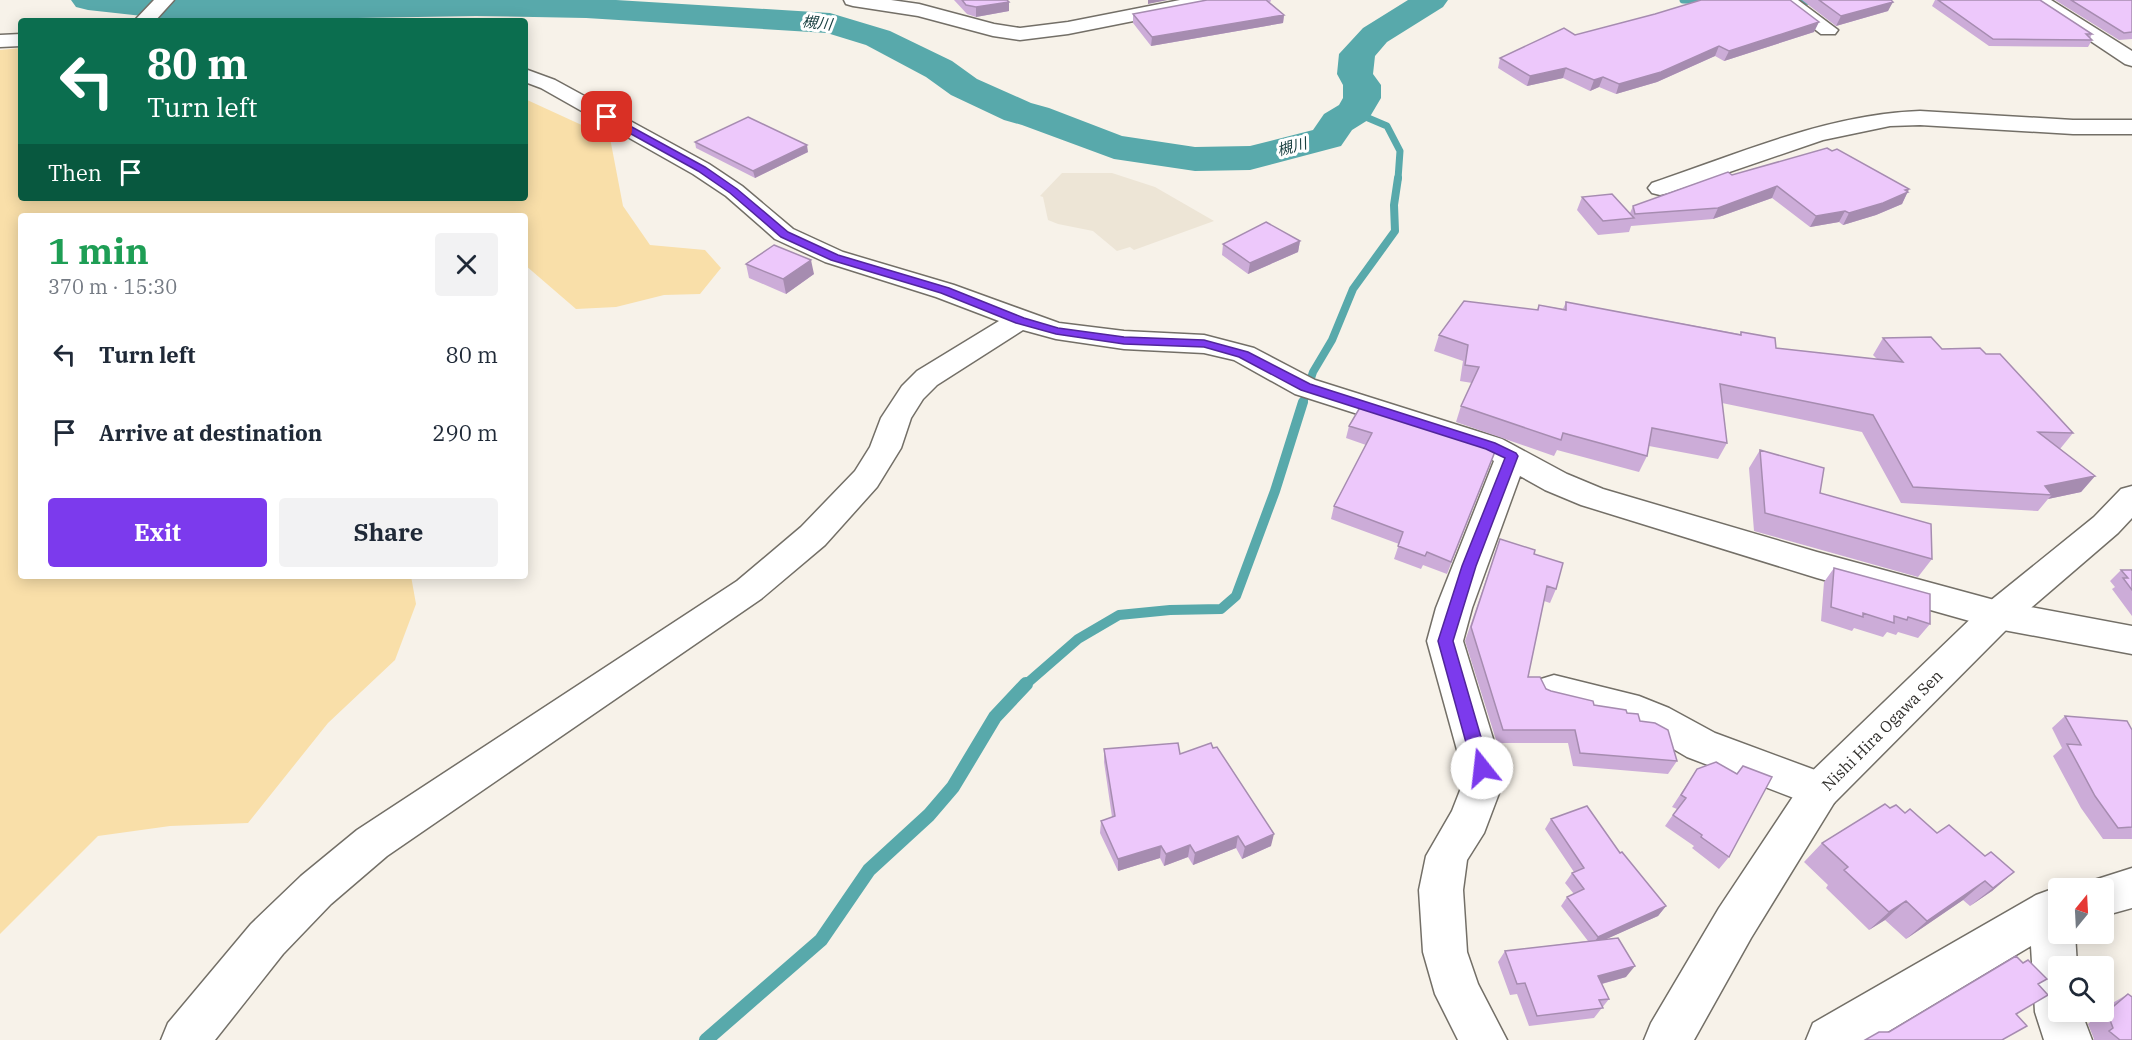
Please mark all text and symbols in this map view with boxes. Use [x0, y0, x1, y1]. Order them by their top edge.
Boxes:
water label: 槻川 [801, 11, 835, 34]
text: 80 m [147, 36, 248, 91]
icon: left [48, 42, 126, 120]
text: Turn left [147, 89, 258, 124]
pin [581, 91, 632, 142]
icon: arrive [590, 100, 623, 133]
water label: 槻川 [1275, 133, 1311, 160]
icon: arrive [114, 156, 147, 189]
text: Then [48, 158, 102, 187]
text: 1 min [48, 227, 149, 274]
button: close [435, 233, 498, 296]
text: 370 m · 15:30 [48, 273, 177, 300]
icon: left [48, 338, 81, 371]
text: Turn left [99, 340, 195, 369]
text: 80 m [446, 340, 498, 369]
icon: arrive [48, 416, 81, 449]
text: Arrive at destination [99, 418, 322, 447]
text: 290 m [432, 418, 498, 447]
button: Exit [48, 498, 267, 567]
button: Share [279, 498, 498, 567]
street label: Nishi Hira Ogawa Sen [1817, 665, 1947, 795]
position arrow [1450, 736, 1514, 800]
north arrow [2048, 878, 2114, 944]
map controls [2048, 878, 2114, 1022]
button: search [2048, 956, 2114, 1022]

